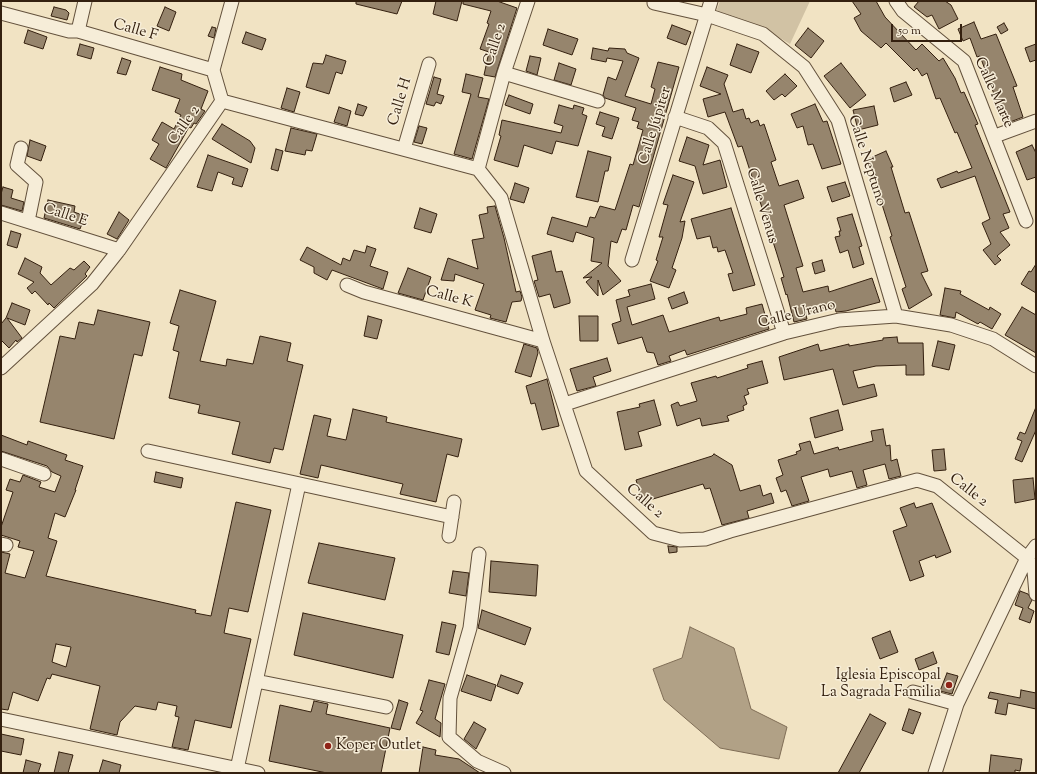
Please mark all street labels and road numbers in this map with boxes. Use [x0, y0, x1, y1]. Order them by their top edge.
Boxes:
street label: Calle F [111, 16, 159, 46]
street label: Calle 2 [481, 21, 511, 69]
street label: Calle Marte [969, 55, 1017, 131]
street label: Calle H [385, 76, 417, 128]
street label: Calle Júpiter [636, 85, 676, 167]
street label: Calle 2 [165, 103, 205, 149]
street label: Calle Neptuno [843, 113, 889, 209]
street label: Calle Venus [741, 166, 781, 246]
street label: Calle E [40, 200, 90, 232]
street label: Calle K [423, 283, 475, 313]
street label: Calle Urano [757, 297, 837, 333]
street label: Calle 2 [945, 470, 991, 512]
street label: Calle 2 [621, 481, 667, 523]

